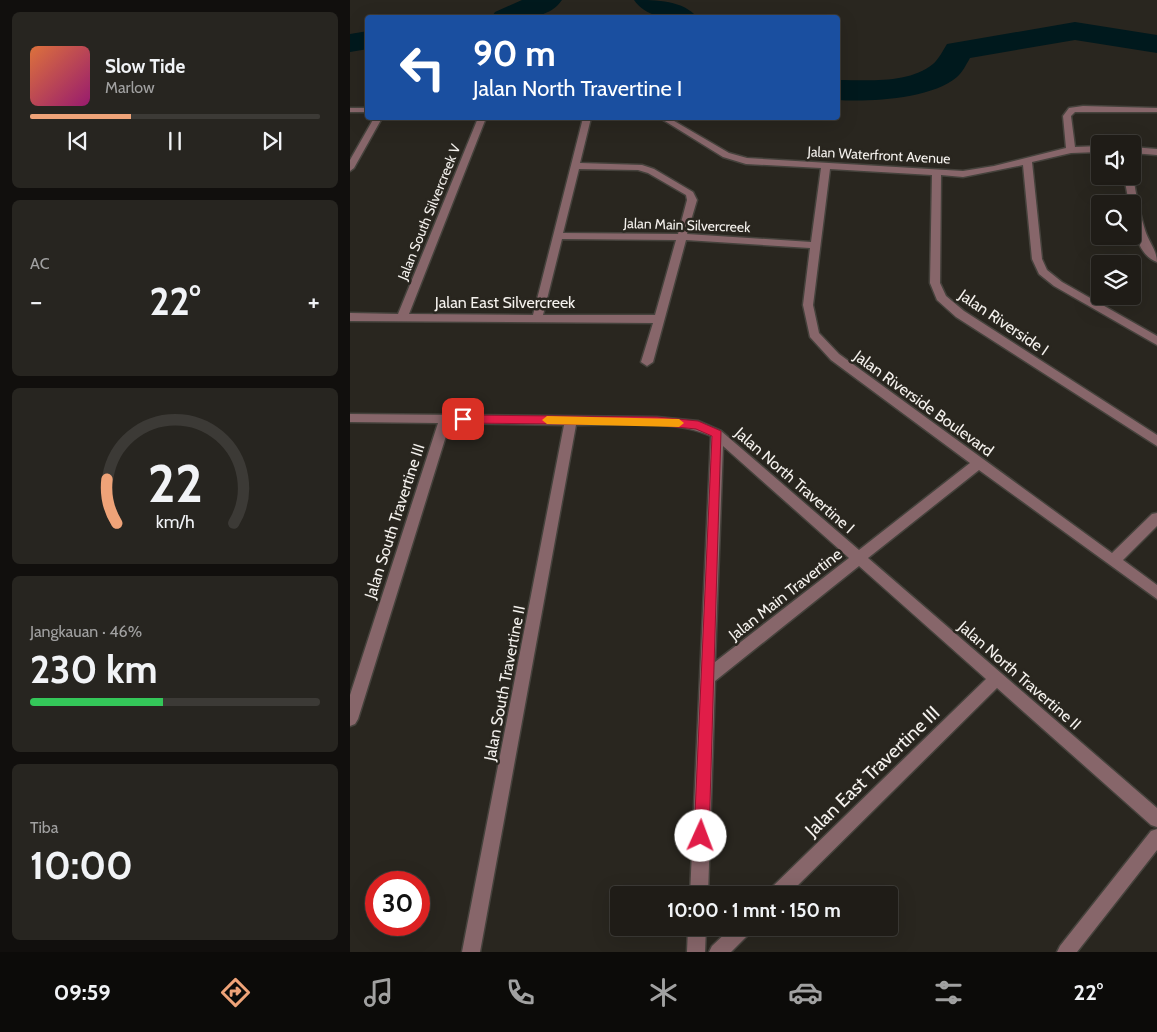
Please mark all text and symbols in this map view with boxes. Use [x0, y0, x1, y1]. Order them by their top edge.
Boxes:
text: 90 m [473, 32, 556, 75]
icon: left [390, 35, 455, 100]
text: Slow Tide [105, 55, 185, 78]
text: Jalan North Travertine I [473, 75, 682, 102]
text: Marlow [105, 78, 155, 97]
icon: previous [64, 127, 92, 155]
icon: pause [161, 127, 189, 155]
icon: next [258, 127, 286, 155]
map controls [1091, 135, 1141, 305]
button: sound [1091, 135, 1141, 185]
street label: Jalan South Silvercreek V [393, 141, 465, 284]
street label: Jalan Waterfront Avenue [806, 142, 951, 168]
button: search [1091, 195, 1141, 245]
street label: Jalan Main Silvercreek [622, 214, 751, 236]
text: AC [30, 254, 50, 273]
button: layers [1091, 255, 1141, 305]
text: 22° [149, 278, 201, 325]
text: − [30, 284, 42, 318]
text: + [308, 284, 320, 318]
street label: Jalan Riverside I [954, 285, 1052, 359]
street label: Jalan East Silvercreek [434, 293, 576, 312]
street label: Jalan Riverside Boulevard [849, 346, 997, 460]
pin [442, 398, 484, 440]
icon: arrive [449, 405, 477, 433]
street label: Jalan North Travertine I [730, 423, 858, 537]
street label: Jalan South Travertine III [360, 441, 429, 602]
text: 22 [147, 452, 203, 515]
text: km/h [155, 511, 195, 532]
street label: Jalan Main Travertine [724, 544, 846, 645]
street label: Jalan South Travertine II [480, 604, 529, 763]
street label: Jalan North Travertine II [954, 616, 1085, 734]
text: Jangkauan · 46% [30, 622, 142, 641]
text: 230 km [30, 646, 157, 693]
street label: Jalan East Travertine III [800, 701, 944, 842]
position arrow [674, 809, 726, 861]
text: Tiba [30, 818, 58, 837]
text: 10:00 [30, 842, 133, 889]
speed limit sign: 30 [365, 871, 430, 936]
text: 10:00 · 1 mnt · 150 m [667, 899, 841, 922]
icon: directions [218, 975, 253, 1010]
icon: music [361, 975, 396, 1010]
icon: phone [503, 975, 538, 1010]
icon: climate [646, 975, 681, 1010]
icon: car [788, 975, 823, 1010]
icon: filters [931, 975, 966, 1010]
text: 09:59 [54, 979, 111, 1006]
text: 22° [1074, 979, 1103, 1006]

